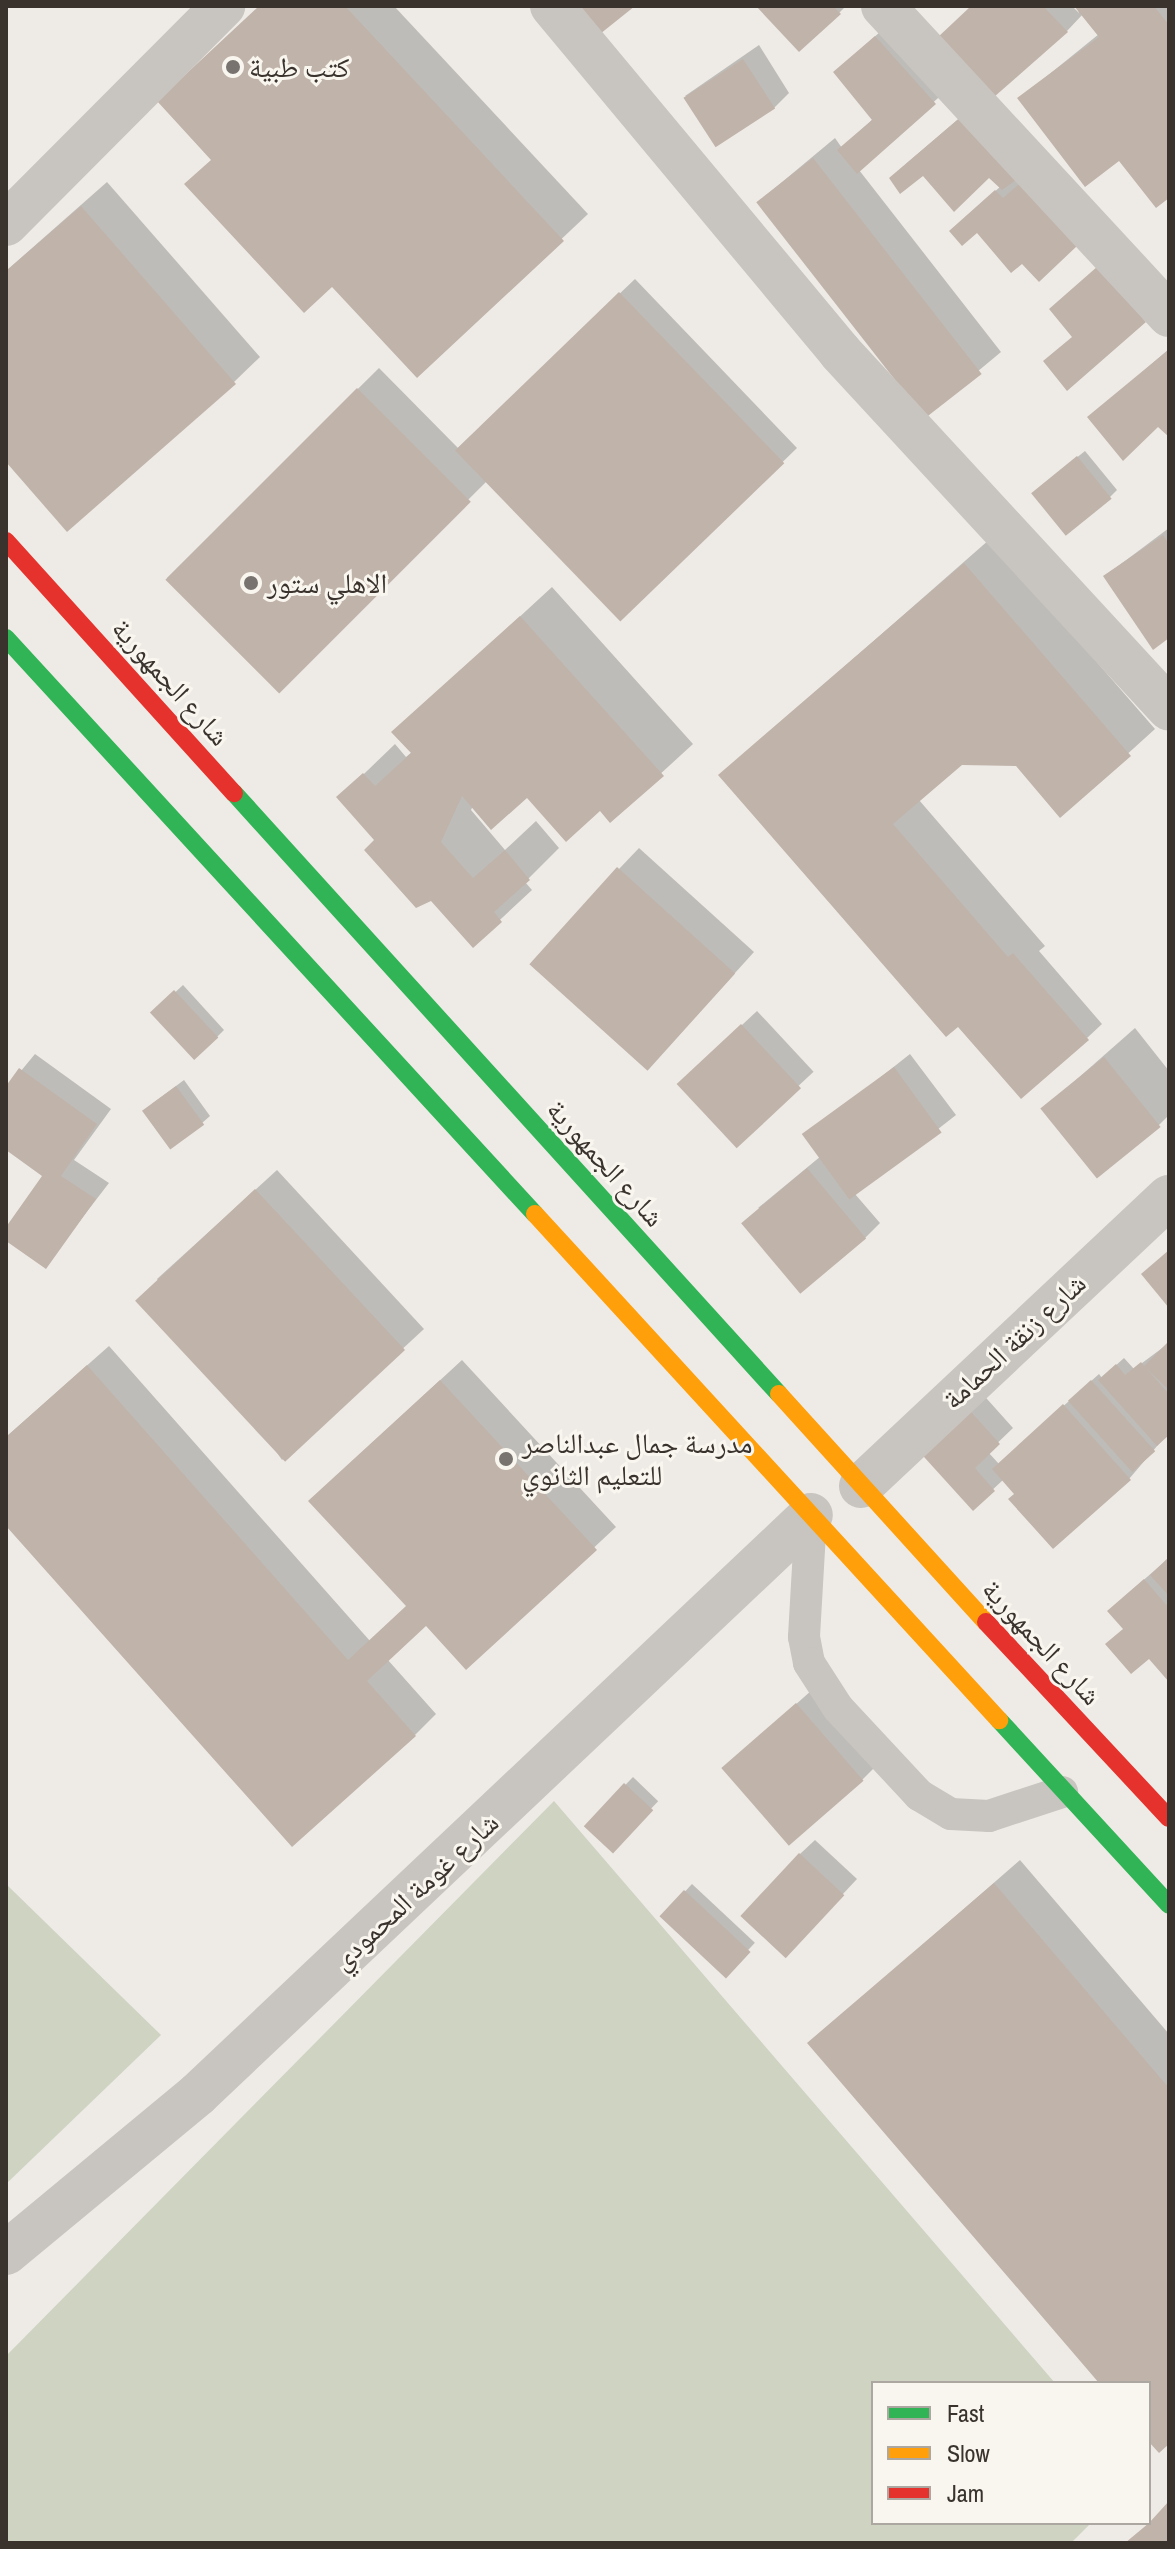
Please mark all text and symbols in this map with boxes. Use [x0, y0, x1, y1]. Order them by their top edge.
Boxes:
place label: كتب طبية [249, 50, 349, 84]
marker: كتب طبية [224, 58, 242, 76]
place label: الاهلي ستور [267, 566, 387, 600]
marker: الاهلي ستور [242, 574, 260, 592]
street label: شارع الجمهورية [105, 612, 237, 752]
street label: شارع الجمهورية [540, 1093, 672, 1233]
street label: شارع زنقة الحمامة [936, 1266, 1092, 1416]
place label: مدرسة جمال عبدالناصر للتعليم الثانوي [522, 1426, 753, 1492]
marker: مدرسة جمال عبدالناصر للتعليم الثانوي [497, 1450, 515, 1468]
street label: شارع الجمهورية [975, 1572, 1109, 1712]
street label: شارع غومة المحمودي [325, 1805, 505, 1977]
legend [871, 2381, 1151, 2525]
text: Fast [947, 2397, 984, 2429]
text: Slow [947, 2437, 990, 2469]
text: Jam [947, 2477, 984, 2509]

